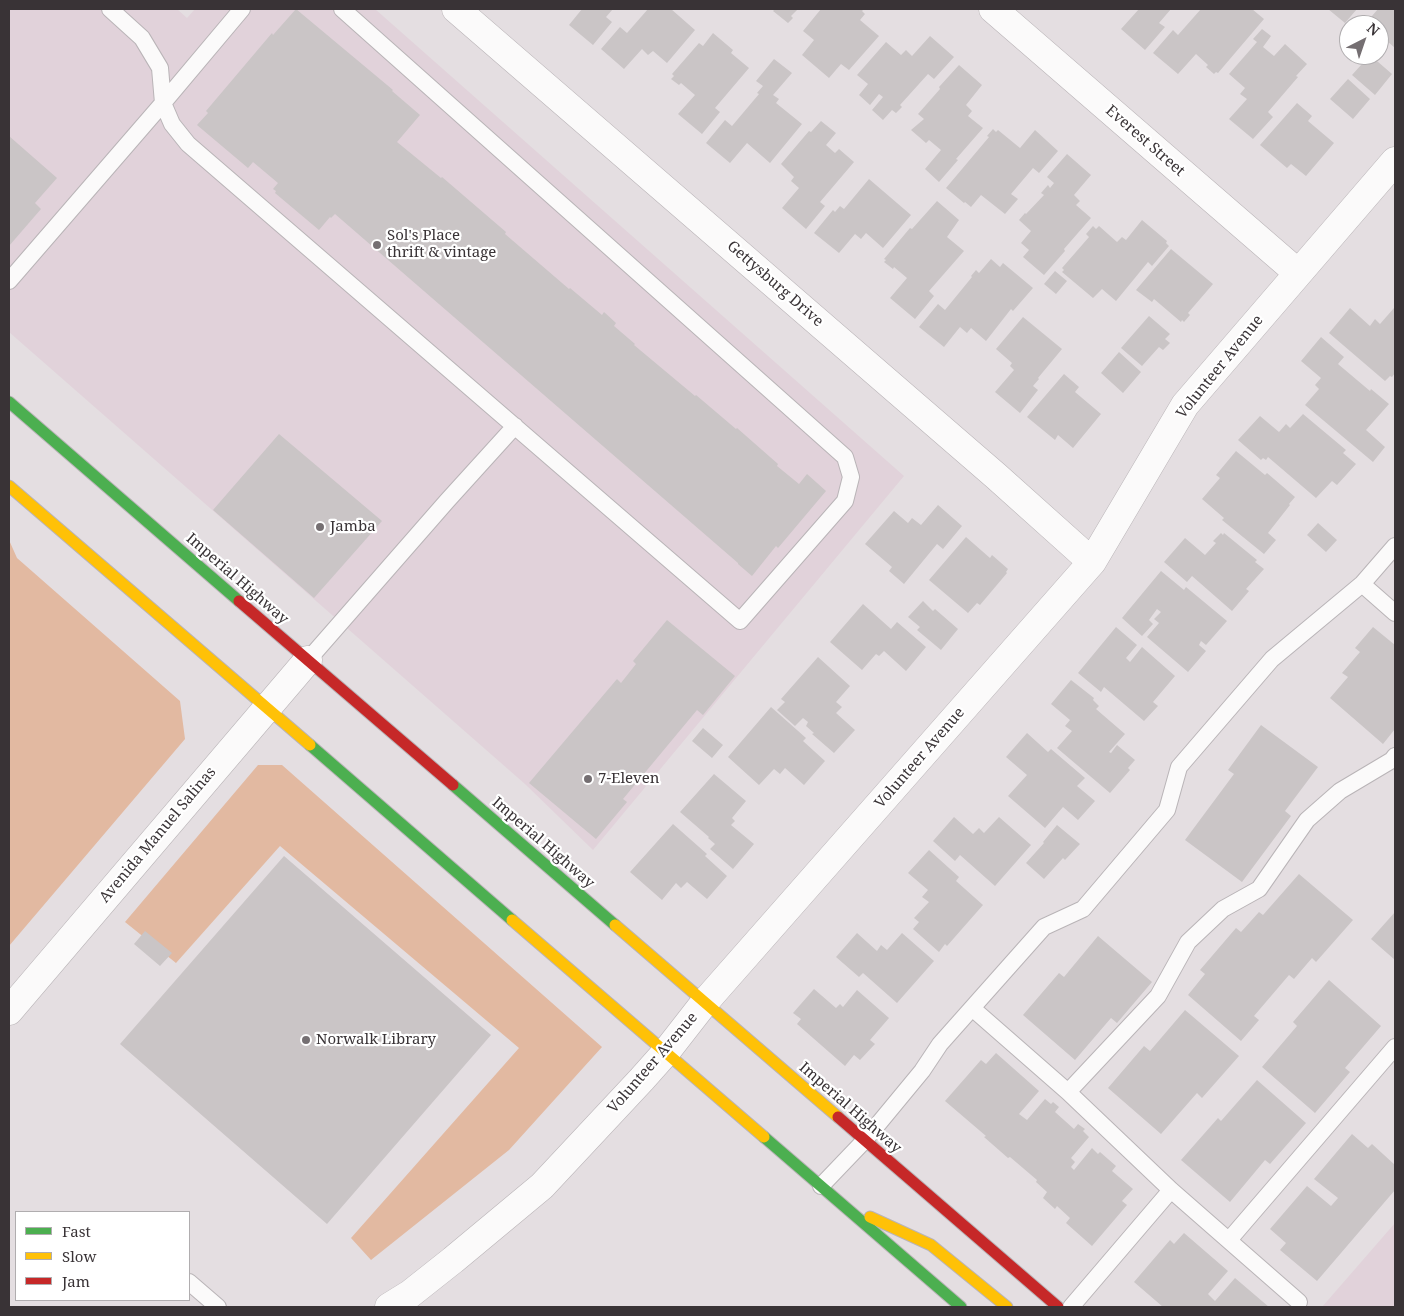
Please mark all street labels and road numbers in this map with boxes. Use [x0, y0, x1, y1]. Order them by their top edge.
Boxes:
street label: Everest Street [1102, 102, 1188, 180]
street label: Gettysburg Drive [723, 237, 827, 331]
street label: Volunteer Avenue [1173, 312, 1267, 422]
street label: Imperial Highway [182, 530, 292, 628]
street label: Volunteer Avenue [871, 704, 969, 812]
street label: Avenida Manuel Salinas [96, 763, 220, 907]
street label: Imperial Highway [488, 794, 598, 892]
street label: Volunteer Avenue [604, 1009, 702, 1117]
street label: Imperial Highway [795, 1059, 905, 1157]

